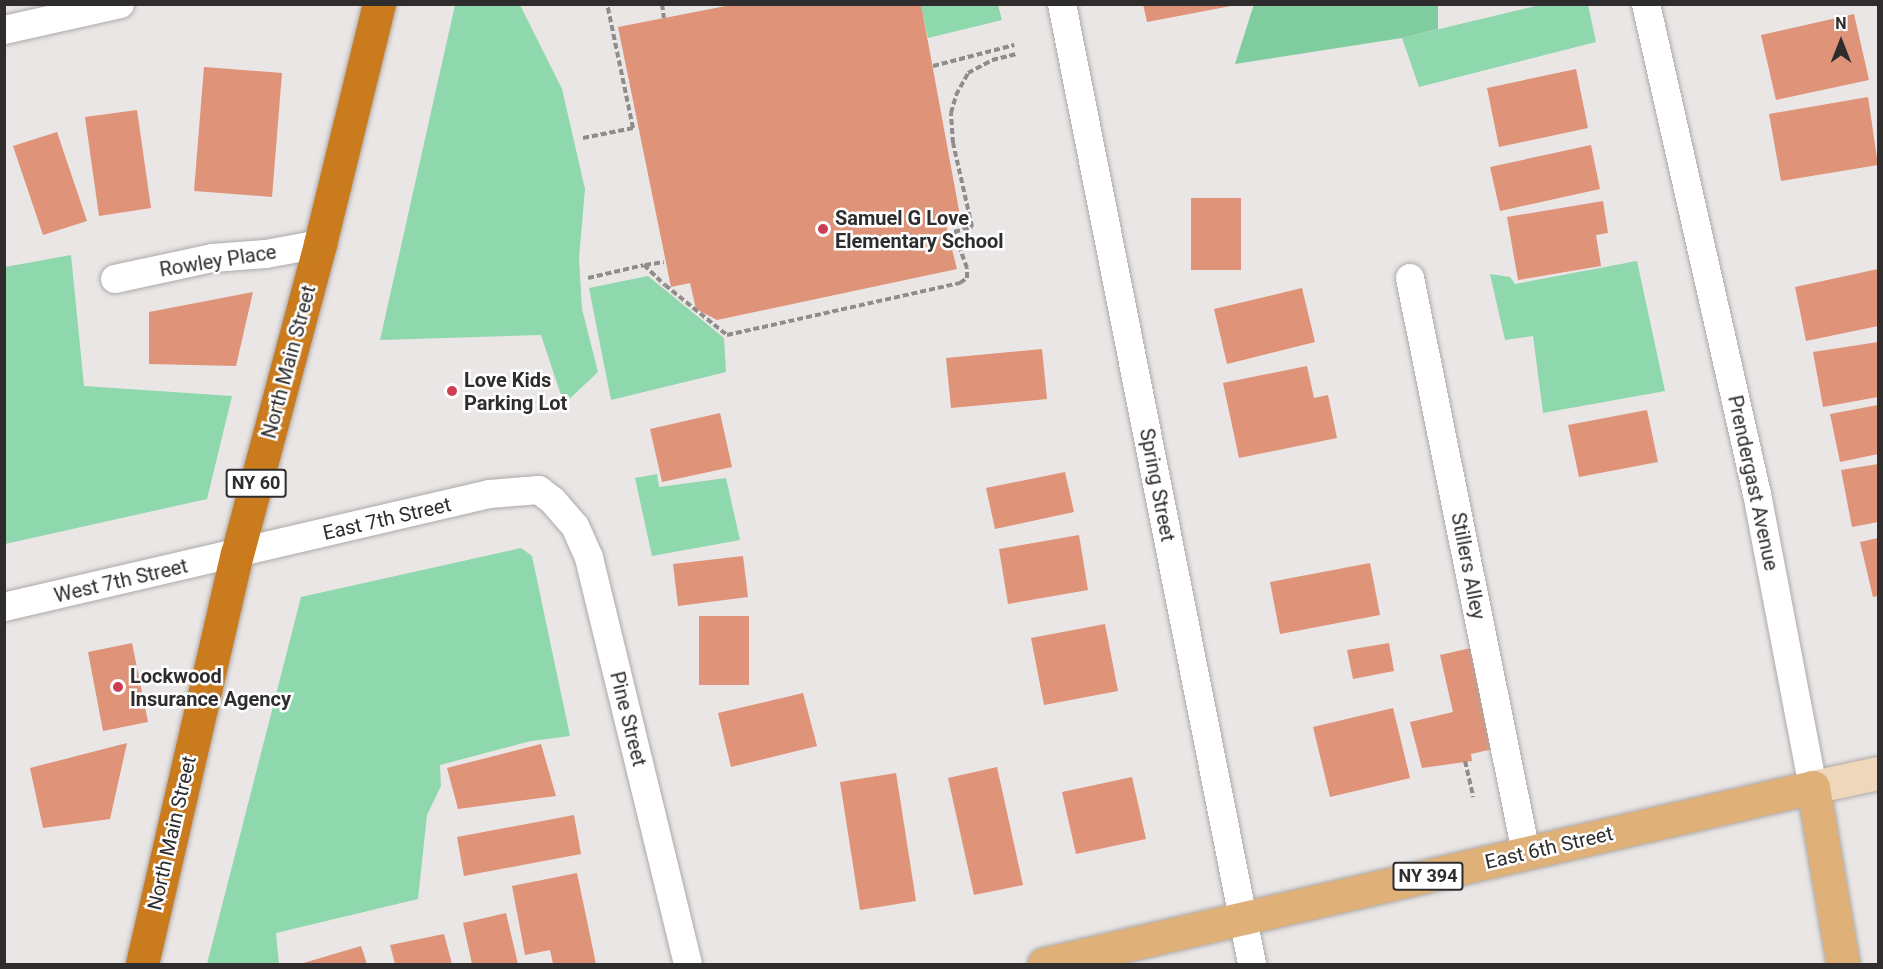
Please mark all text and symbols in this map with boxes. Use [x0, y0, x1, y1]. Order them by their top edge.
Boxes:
north arrow [1811, 12, 1871, 72]
text: N [1835, 14, 1847, 33]
place label: Samuel G Love Elementary School [835, 206, 1003, 253]
marker: Samuel G Love Elementary School [816, 222, 830, 236]
street label: Rowley Place [158, 240, 278, 282]
street label: North Main Street [257, 283, 321, 441]
place label: Love Kids Parking Lot [464, 368, 567, 415]
marker: Love Kids Parking Lot [445, 384, 459, 398]
street label: Prendergast Avenue [1723, 393, 1783, 573]
street label: Spring Street [1134, 426, 1180, 544]
road number: NY 60 [224, 468, 288, 498]
street label: East 7th Street [321, 493, 453, 545]
street label: Stillers Alley [1446, 511, 1490, 621]
street label: West 7th Street [52, 554, 190, 608]
place label: Lockwood Insurance Agency [130, 664, 291, 711]
street label: Pine Street [605, 669, 651, 769]
marker: Lockwood Insurance Agency [111, 680, 125, 694]
street label: North Main Street [143, 754, 201, 912]
street label: East 6th Street [1483, 822, 1615, 874]
road number: NY 394 [1392, 861, 1464, 891]

